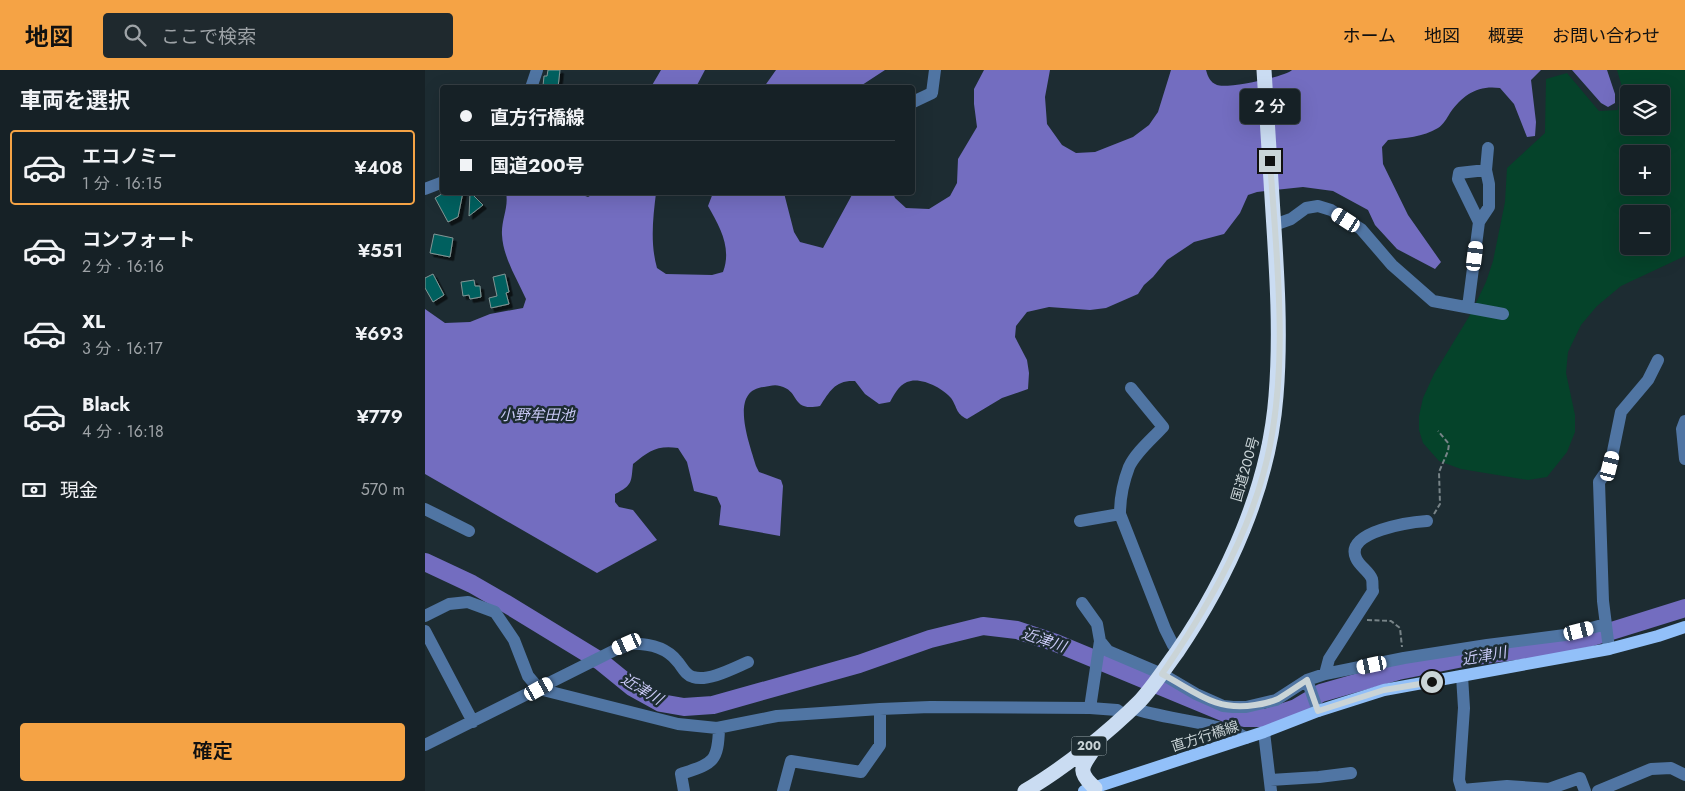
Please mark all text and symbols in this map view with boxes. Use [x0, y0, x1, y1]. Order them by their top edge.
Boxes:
search box [103, 13, 453, 58]
text: 地図 [25, 19, 73, 54]
icon: search [121, 21, 149, 49]
text: ここで検索 [161, 23, 256, 50]
text: ホーム [1343, 23, 1396, 49]
text: 地図 [1424, 23, 1460, 49]
text: 概要 [1488, 23, 1524, 49]
text: お問い合わせ [1552, 23, 1660, 49]
text: 車両を選択 [20, 84, 130, 116]
map controls [1620, 85, 1670, 255]
button: layers [1620, 85, 1670, 135]
callout: 2 分 [1240, 88, 1300, 124]
text: 2 分 [1255, 95, 1285, 118]
text: 直方行橋線 [490, 104, 585, 131]
text: エコノミー [82, 143, 177, 170]
icon: car [22, 145, 67, 190]
button: + [1620, 145, 1670, 195]
route end [1259, 150, 1281, 172]
text: 国道200号 [490, 152, 585, 179]
text: ¥408 [355, 154, 403, 181]
text: 1 分 · 16:15 [82, 172, 162, 195]
button: − [1620, 205, 1670, 255]
car [1329, 206, 1362, 234]
text: コンフォート [82, 226, 195, 253]
icon: car [22, 228, 67, 273]
text: ¥551 [358, 237, 403, 264]
car [1465, 240, 1484, 272]
text: 2 分 · 16:16 [82, 255, 164, 278]
text: XL [82, 308, 105, 335]
icon: car [22, 311, 67, 356]
text: ¥693 [355, 320, 403, 347]
text: 3 分 · 16:17 [82, 337, 163, 360]
text: Black [82, 391, 130, 418]
icon: car [22, 394, 67, 439]
text: ¥779 [357, 403, 403, 430]
water label: 小野牟田池 [499, 404, 576, 426]
text: 4 分 · 16:18 [82, 420, 164, 443]
street label: 国道200号 [1226, 434, 1264, 504]
car [1599, 450, 1620, 482]
icon: cash [20, 476, 48, 504]
text: 現金 [60, 477, 98, 504]
text: 570 m [361, 478, 405, 501]
car [1562, 620, 1595, 642]
water label: 近津川 [1019, 622, 1071, 658]
car [610, 631, 643, 657]
water label: 近津川 [1460, 641, 1510, 671]
car [1355, 655, 1388, 675]
water label: 近津川 [617, 668, 669, 711]
route start [1421, 671, 1443, 693]
car [522, 675, 555, 703]
street label: 直方行橋線 [1169, 716, 1241, 756]
button: 確定 [20, 723, 405, 781]
road number: 200 [1071, 736, 1107, 756]

